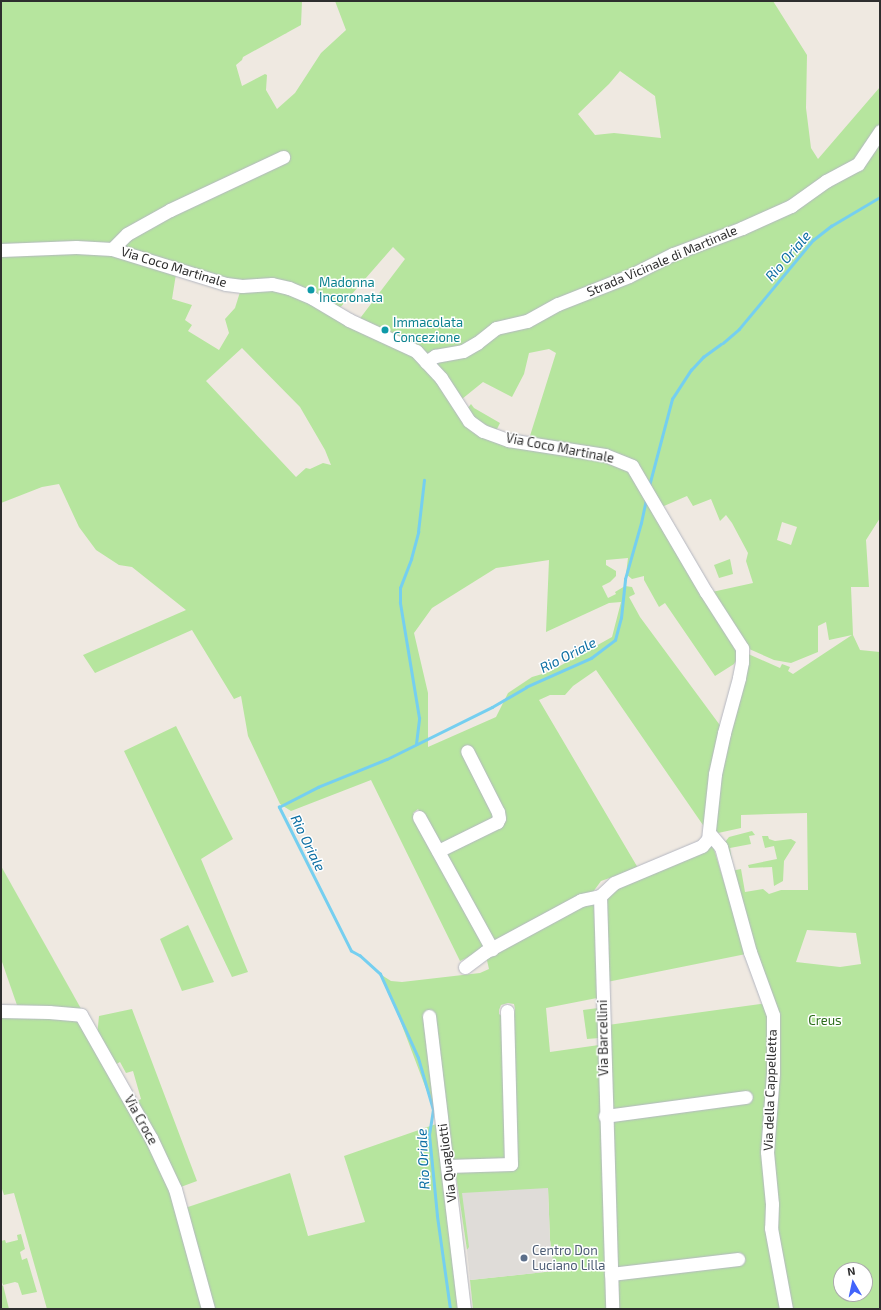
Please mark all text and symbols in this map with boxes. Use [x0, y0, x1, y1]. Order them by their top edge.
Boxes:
street label: Strada Vicinale di Martinale [584, 222, 740, 300]
water label: Rio Oriale [762, 227, 814, 285]
street label: Via Coco Martinale [119, 243, 229, 291]
place label: Madonna Incoronata [319, 275, 383, 306]
marker: Madonna Incoronata [306, 285, 316, 295]
place label: Immacolata Concezione [393, 315, 463, 346]
marker: Immacolata Concezione [380, 325, 390, 335]
street label: Via Coco Martinale [505, 430, 615, 466]
water label: Rio Oriale [537, 634, 599, 676]
water label: Rio Oriale [287, 812, 329, 874]
street label: Via Barcellini [595, 1000, 611, 1076]
park label: Creus [808, 1012, 842, 1028]
street label: Via della Cappelletta [760, 1029, 780, 1151]
street label: Via Croce [121, 1092, 161, 1148]
street label: Via Quagliotti [434, 1123, 460, 1203]
water label: Rio Oriale [413, 1128, 433, 1190]
place label: Centro Don Luciano Lilla [532, 1243, 605, 1274]
marker: Centro Don Luciano Lilla [519, 1253, 529, 1263]
north arrow [833, 1262, 873, 1302]
text: N [846, 1264, 856, 1278]

